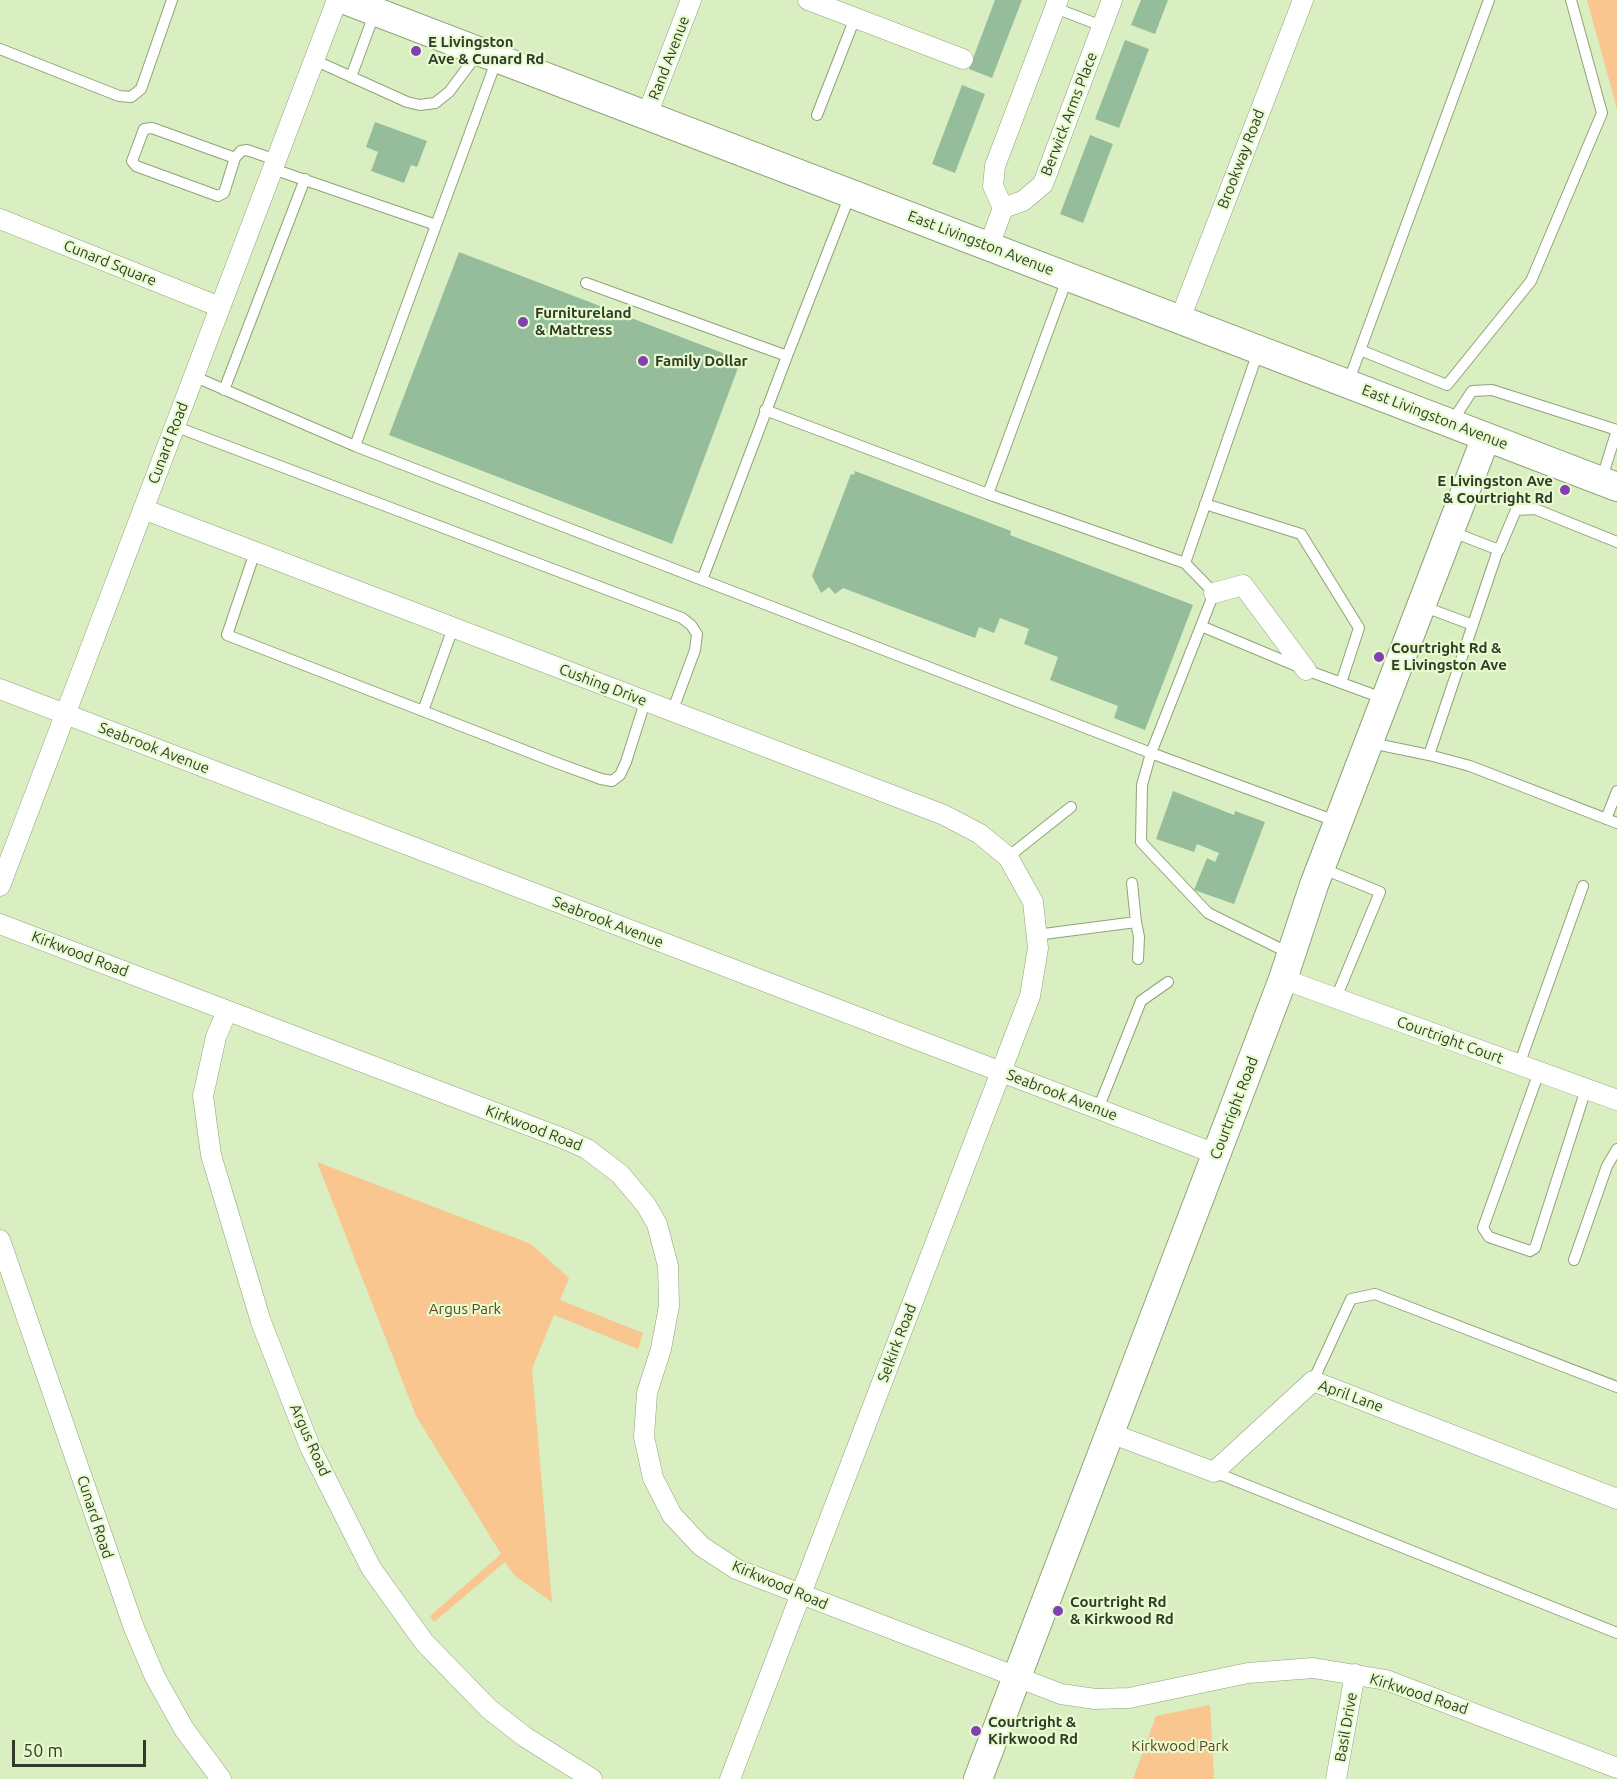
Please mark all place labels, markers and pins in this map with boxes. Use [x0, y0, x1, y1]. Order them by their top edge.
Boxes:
place label: E Livingston Ave & Cunard Rd [428, 33, 544, 68]
marker: E Livingston Ave & Cunard Rd [409, 44, 423, 58]
place label: Furnitureland & Mattress [535, 304, 632, 339]
marker: Furnitureland & Mattress [516, 315, 530, 329]
place label: Family Dollar [655, 352, 748, 370]
marker: Family Dollar [636, 354, 650, 368]
place label: E Livingston Ave & Courtright Rd [1437, 472, 1553, 507]
marker: E Livingston Ave & Courtright Rd [1558, 483, 1572, 497]
place label: Courtright Rd & E Livingston Ave [1391, 639, 1507, 674]
marker: Courtright Rd & E Livingston Ave [1372, 650, 1386, 664]
place label: Courtright Rd & Kirkwood Rd [1070, 1593, 1174, 1628]
marker: Courtright Rd & Kirkwood Rd [1051, 1604, 1065, 1618]
place label: Courtright & Kirkwood Rd [988, 1713, 1078, 1748]
marker: Courtright & Kirkwood Rd [969, 1724, 983, 1738]

